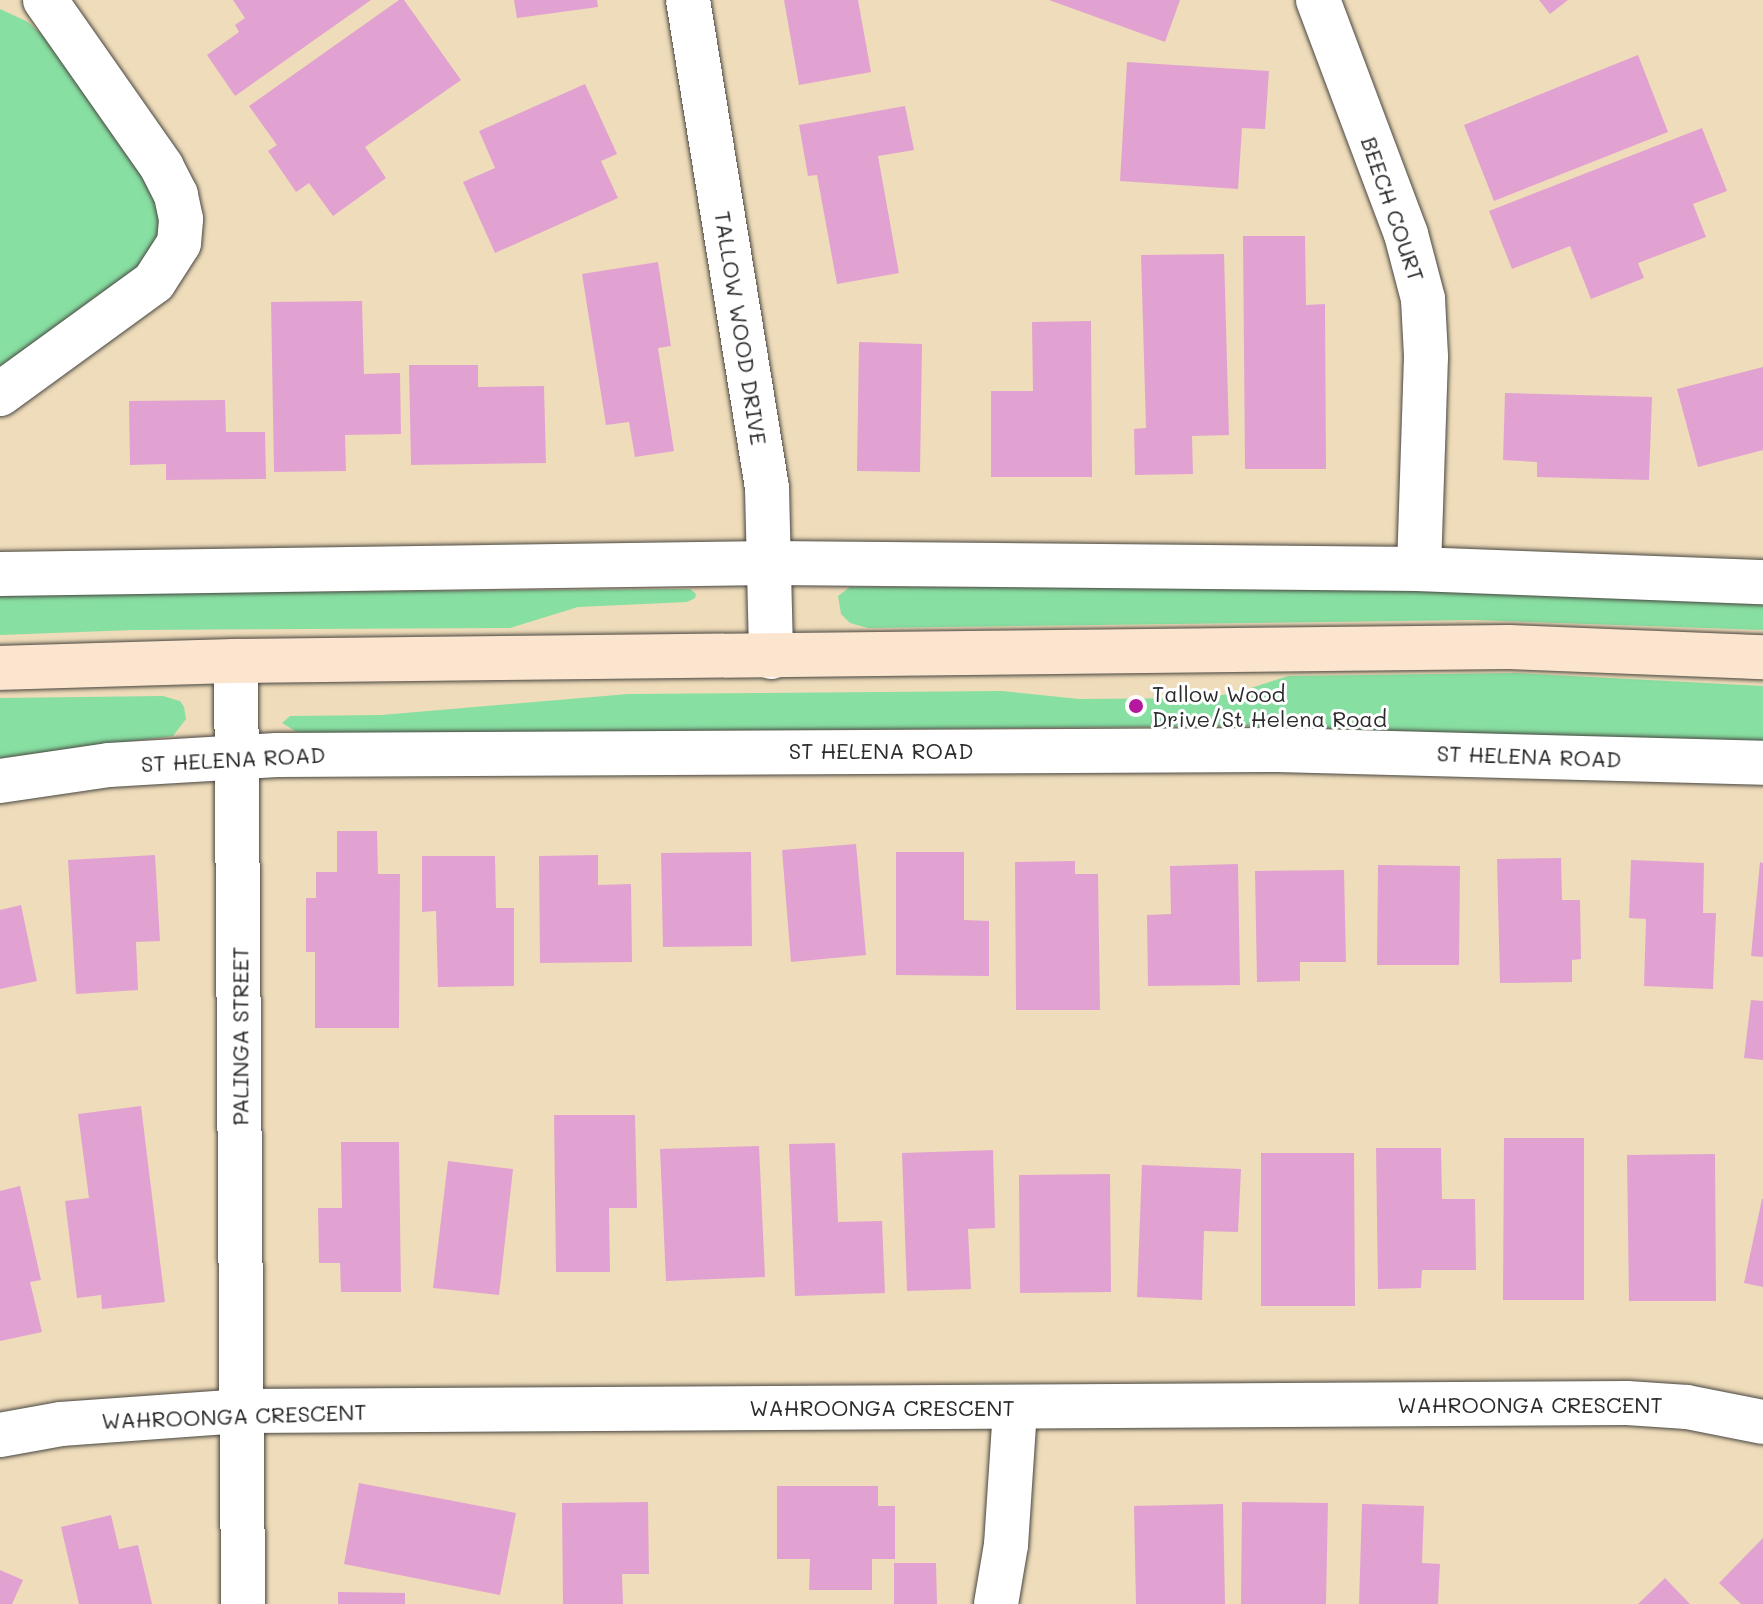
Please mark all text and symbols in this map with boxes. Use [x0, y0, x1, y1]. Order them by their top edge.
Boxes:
street label: BEECH COURT [1356, 133, 1430, 285]
street label: TALLOW WOOD DRIVE [709, 209, 773, 447]
place label: Tallow Wood Drive/St Helena Road [1152, 680, 1387, 732]
marker: Tallow Wood Drive/St Helena Road [1127, 697, 1145, 715]
street label: ST HELENA ROAD [789, 738, 973, 764]
street label: ST HELENA ROAD [1436, 740, 1622, 772]
street label: ST HELENA ROAD [140, 741, 326, 777]
street label: PALINGA STREET [227, 946, 253, 1126]
street label: WAHROONGA CRESCENT [1397, 1392, 1663, 1418]
street label: WAHROONGA CRESCENT [749, 1395, 1015, 1421]
street label: WAHROONGA CRESCENT [101, 1398, 367, 1434]

